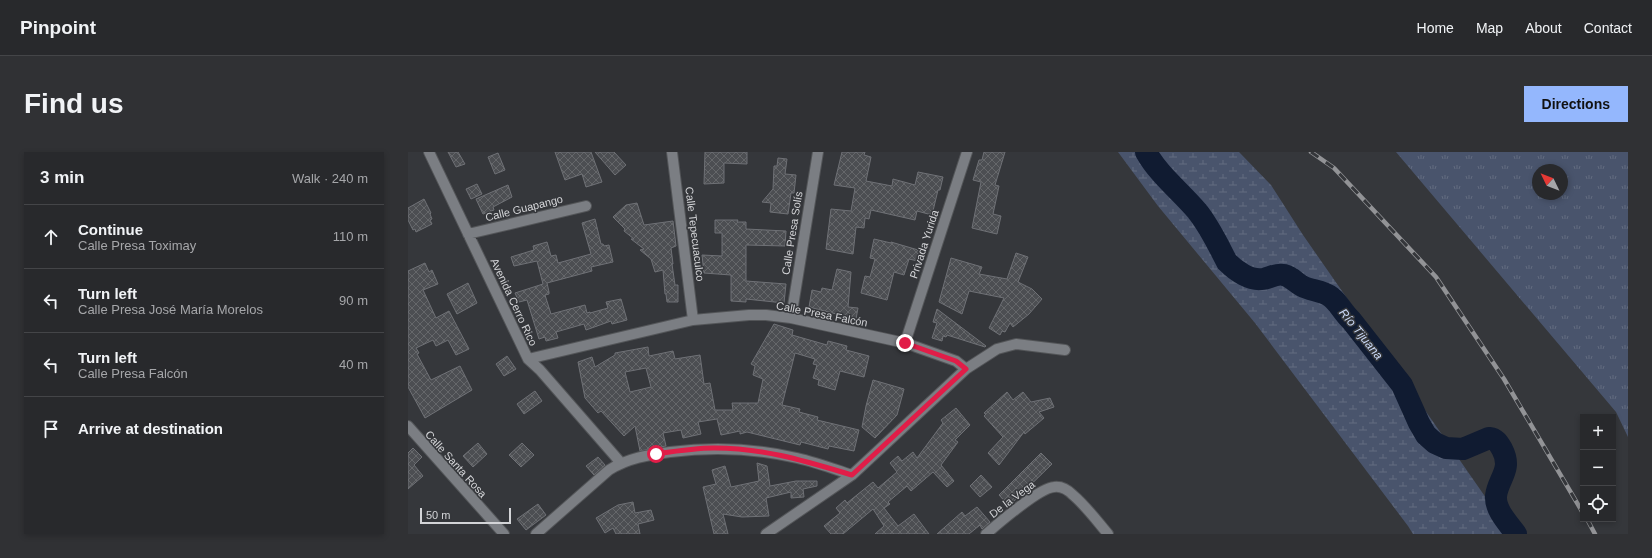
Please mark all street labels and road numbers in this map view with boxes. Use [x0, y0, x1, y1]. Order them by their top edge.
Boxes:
street label: Calle Tepecuaculco [683, 186, 707, 282]
street label: Calle Presa Solís [779, 190, 805, 276]
street label: Calle Guapango [484, 193, 564, 223]
street label: Privada Yurida [907, 207, 941, 280]
street label: Avenida Cerro Rico [488, 256, 540, 348]
street label: Calle Presa Falcón [775, 299, 869, 329]
street label: Calle Santa Rosa [423, 428, 490, 500]
street label: De la Vega [987, 477, 1038, 520]

